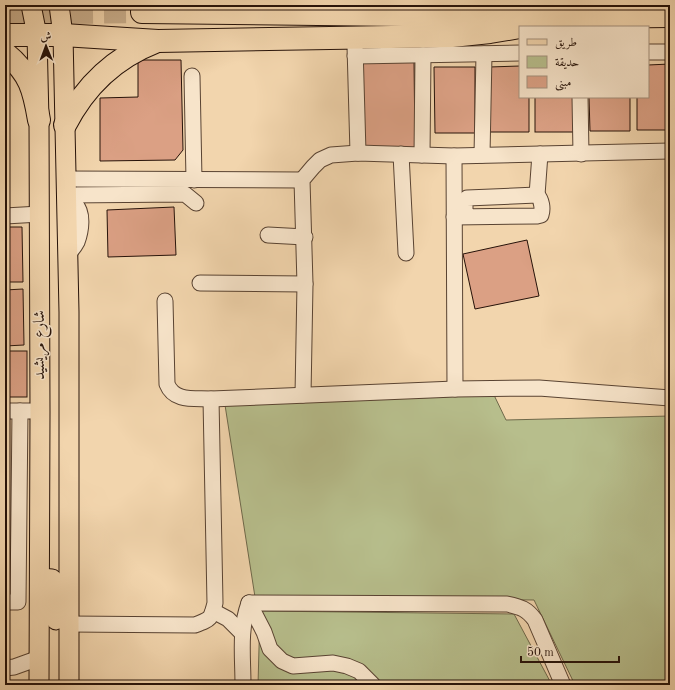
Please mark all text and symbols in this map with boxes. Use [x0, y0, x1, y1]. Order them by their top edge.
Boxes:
north arrow [26, 26, 66, 66]
legend [519, 26, 649, 98]
text: ش [40, 32, 51, 43]
text: طريق [555, 37, 577, 50]
text: حديقة [555, 57, 579, 70]
text: مبنى [555, 77, 571, 91]
street label: شارع مريشيد [32, 310, 52, 380]
scale bar [521, 638, 619, 664]
text: 50 m [527, 646, 554, 659]

